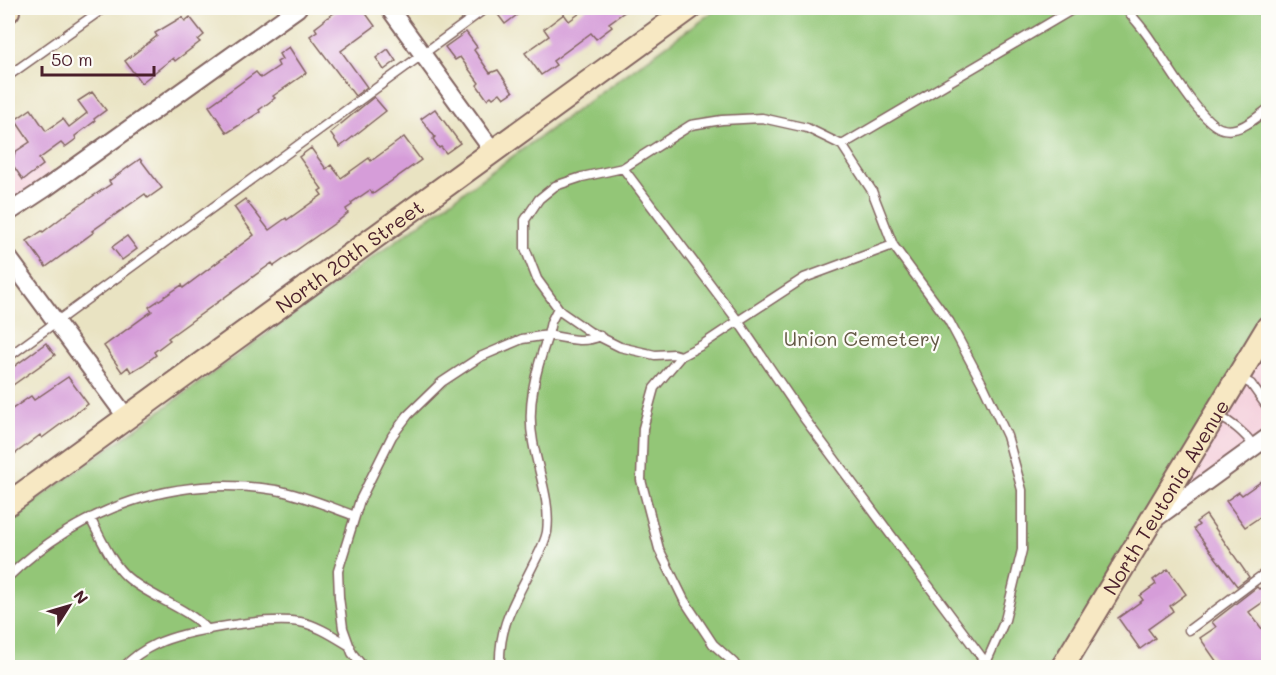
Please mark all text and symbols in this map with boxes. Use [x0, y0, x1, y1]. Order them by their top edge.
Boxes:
scale bar [42, 39, 154, 77]
text: 50 m [51, 47, 93, 71]
street label: North 20th Street [270, 193, 428, 318]
park label: Union Cemetery [784, 325, 940, 351]
street label: North Teutonia Avenue [1096, 394, 1234, 599]
north arrow [39, 576, 99, 636]
text: N [69, 585, 93, 608]

